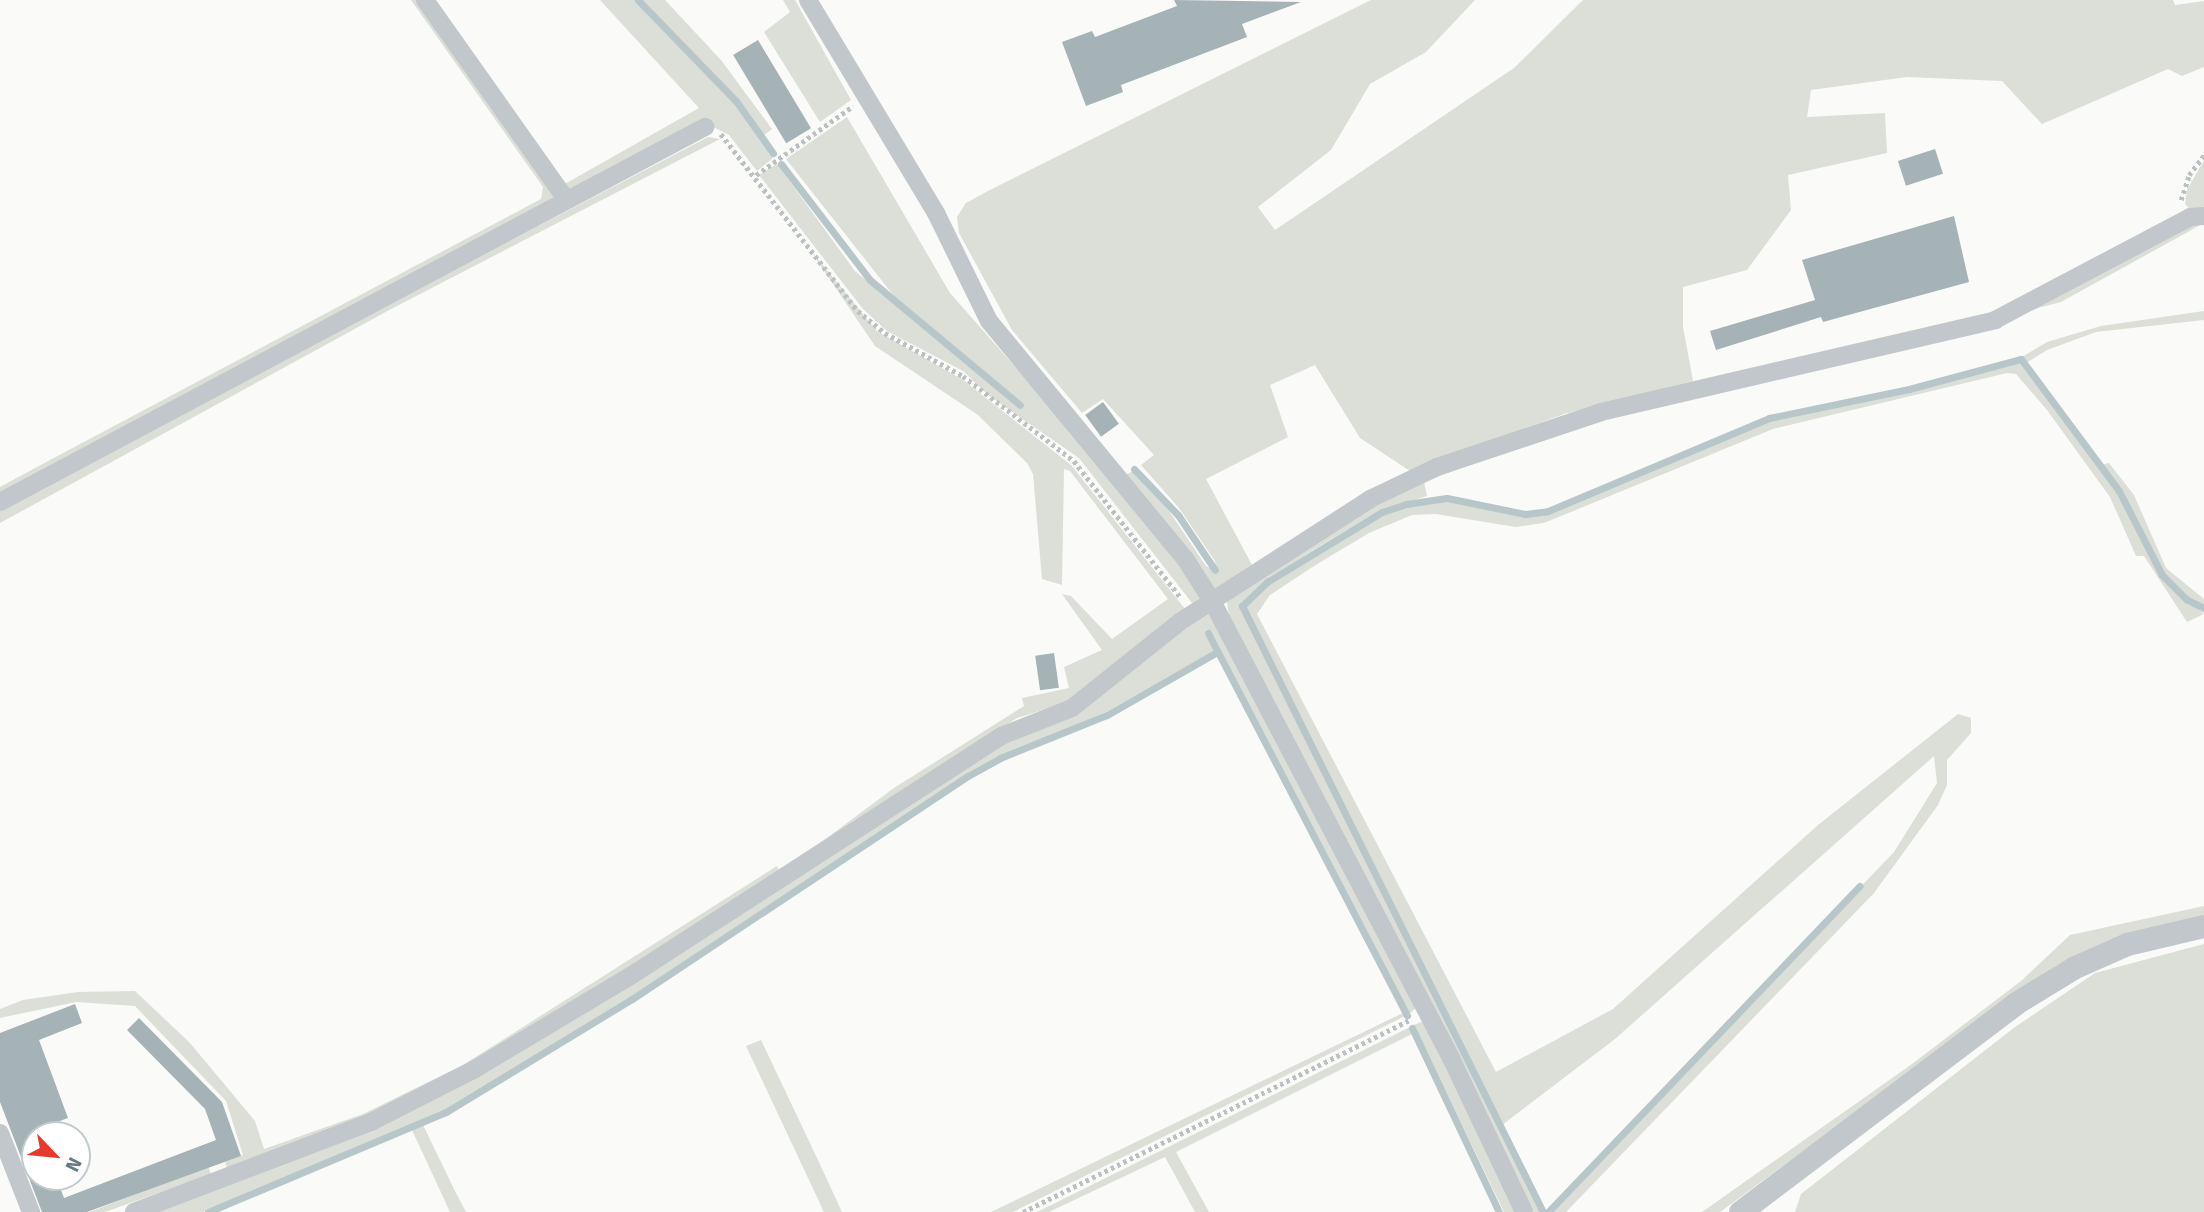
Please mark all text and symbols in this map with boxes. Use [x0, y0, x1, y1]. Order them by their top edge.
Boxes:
north arrow [21, 1121, 91, 1191]
text: N [60, 1154, 87, 1175]

